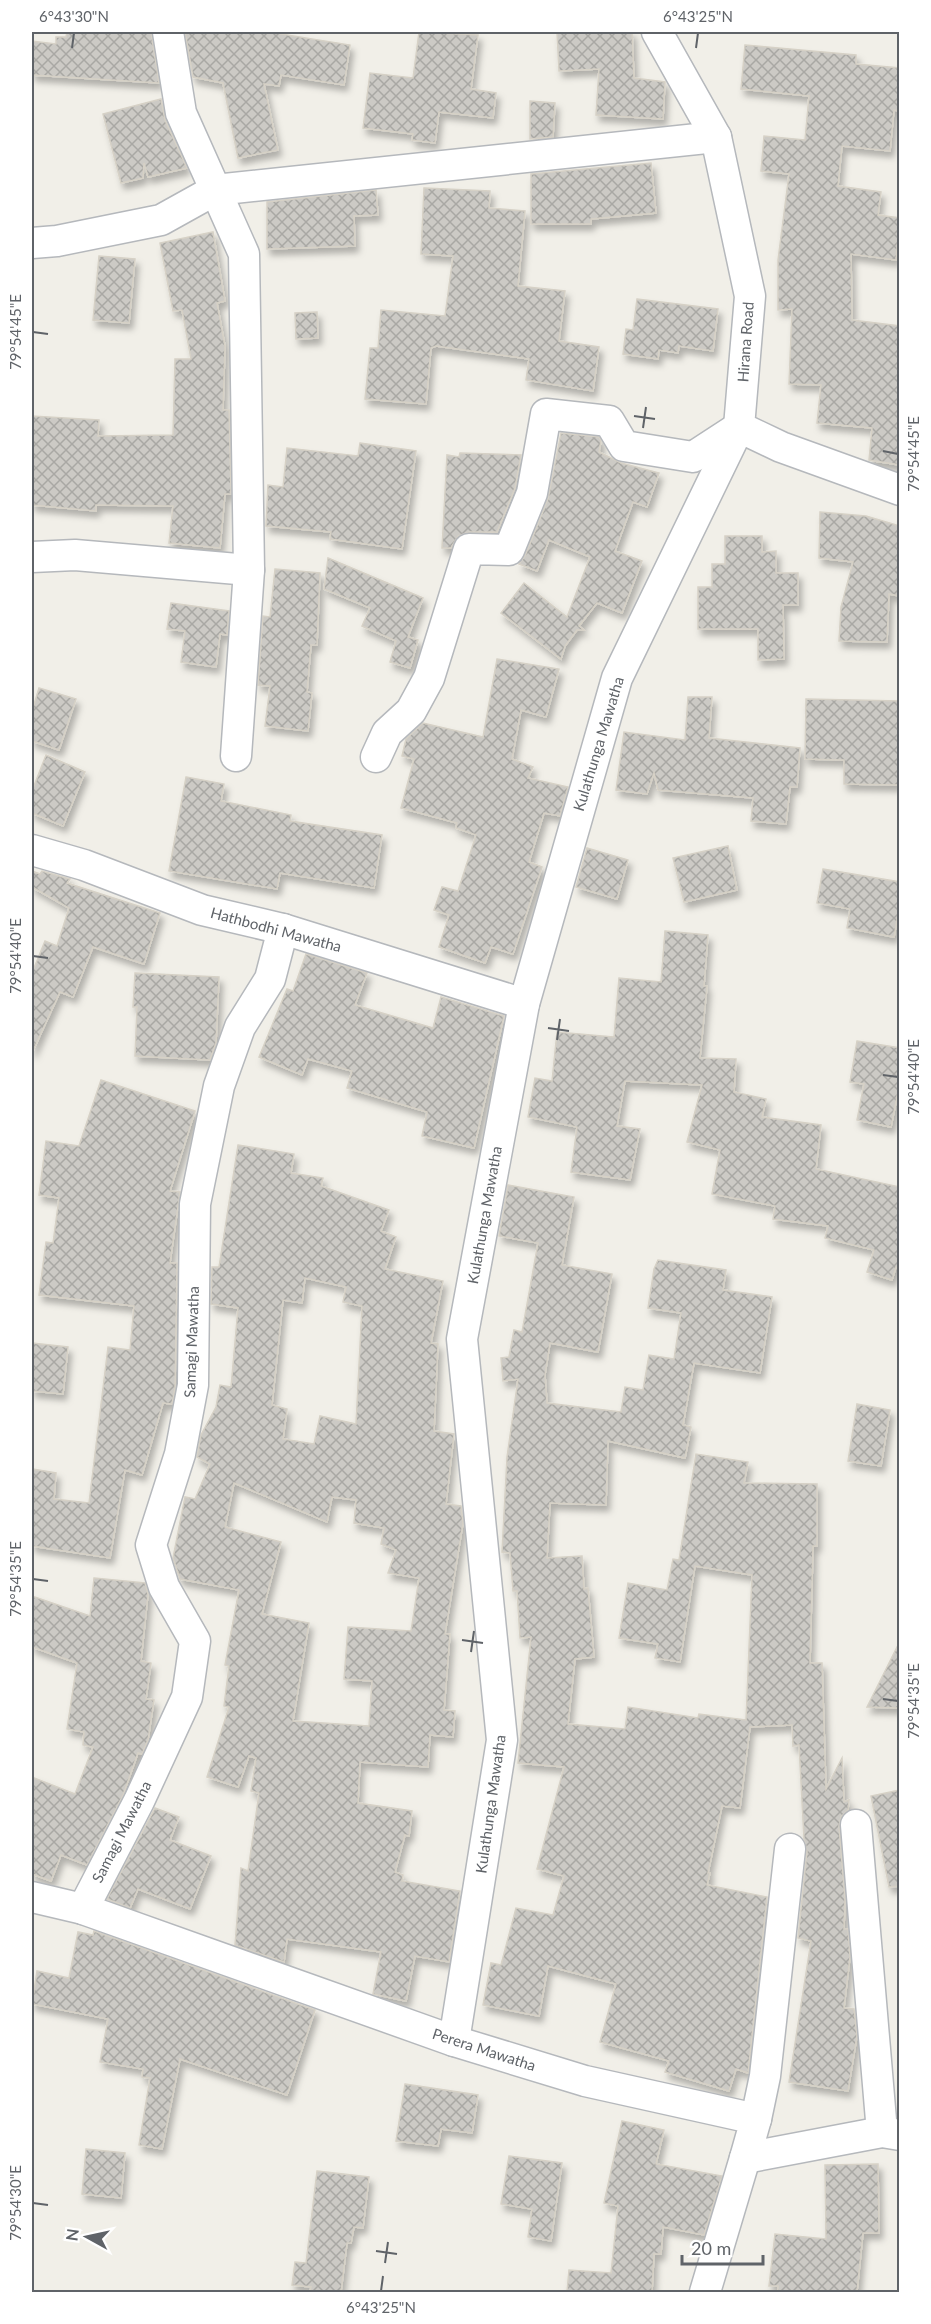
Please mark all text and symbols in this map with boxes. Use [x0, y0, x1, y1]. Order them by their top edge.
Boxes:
text: 6°43'30"N [39, 7, 109, 25]
text: 6°43'25"N [663, 7, 733, 25]
text: 79°54'45"E [6, 294, 24, 370]
street label: Hirana Road [733, 301, 757, 383]
text: 79°54'45"E [904, 416, 922, 492]
street label: Kulathunga Mawatha [569, 674, 627, 813]
street label: Hathbodhi Mawatha [209, 903, 344, 955]
text: 79°54'40"E [6, 918, 24, 994]
text: 79°54'40"E [904, 1039, 922, 1115]
street label: Kulathunga Mawatha [463, 1144, 505, 1285]
street label: Samagi Mawatha [180, 1286, 202, 1398]
text: 79°54'35"E [6, 1541, 24, 1617]
text: 79°54'35"E [904, 1663, 922, 1739]
street label: Kulathunga Mawatha [471, 1733, 509, 1874]
street label: Samagi Mawatha [88, 1778, 155, 1885]
street label: Perera Mawatha [430, 2024, 538, 2074]
text: 79°54'30"E [6, 2165, 24, 2241]
north arrow [57, 2207, 117, 2267]
text: N [61, 2227, 82, 2242]
scale bar [682, 2228, 763, 2266]
text: 20 m [691, 2237, 731, 2259]
text: 6°43'25"N [346, 2298, 416, 2316]

